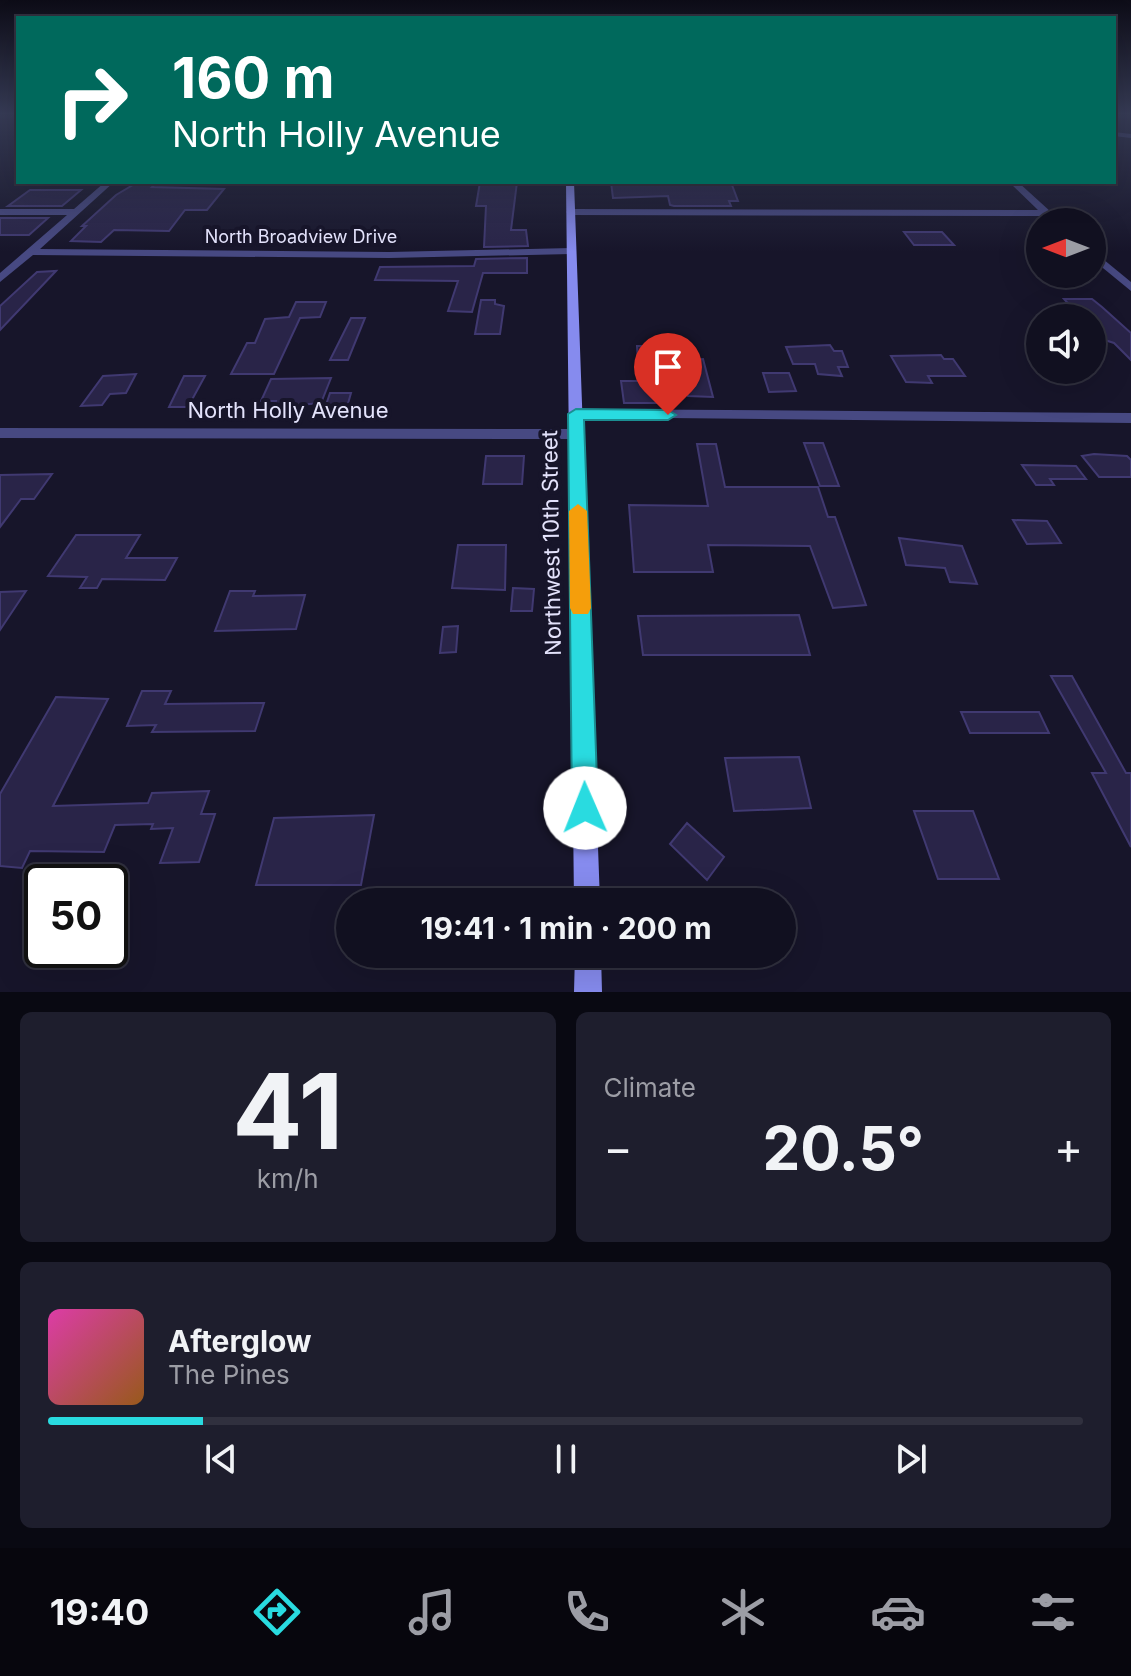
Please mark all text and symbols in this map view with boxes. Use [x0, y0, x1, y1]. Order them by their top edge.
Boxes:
text: 160 m [172, 44, 335, 112]
icon: right [40, 48, 144, 152]
text: North Holly Avenue [172, 112, 501, 156]
north arrow [1026, 208, 1106, 288]
map controls [1026, 208, 1106, 384]
street label: North Broadview Drive [205, 226, 397, 247]
button: sound [1026, 304, 1106, 384]
pin [634, 333, 702, 415]
icon: arrive [646, 345, 690, 389]
street label: North Holly Avenue [188, 397, 388, 423]
street label: Northwest 10th Street [536, 430, 566, 656]
position arrow [543, 766, 627, 850]
speed limit sign: 50 [24, 864, 128, 968]
text: 19:41 · 1 min · 200 m [420, 910, 712, 946]
text: 41 [232, 1048, 343, 1174]
text: Climate [604, 1072, 696, 1103]
text: 20.5° [762, 1112, 924, 1184]
text: − [604, 1121, 633, 1175]
text: + [1054, 1121, 1083, 1175]
text: km/h [257, 1163, 319, 1194]
text: Afterglow [168, 1323, 312, 1359]
text: The Pines [168, 1359, 290, 1390]
icon: previous [199, 1437, 243, 1481]
icon: pause [544, 1437, 588, 1481]
icon: next [889, 1437, 933, 1481]
icon: directions [249, 1584, 305, 1640]
icon: music [404, 1584, 460, 1640]
icon: phone [559, 1584, 615, 1640]
icon: climate [715, 1584, 771, 1640]
icon: car [870, 1584, 926, 1640]
icon: filters [1025, 1584, 1081, 1640]
text: 19:40 [50, 1590, 149, 1634]

